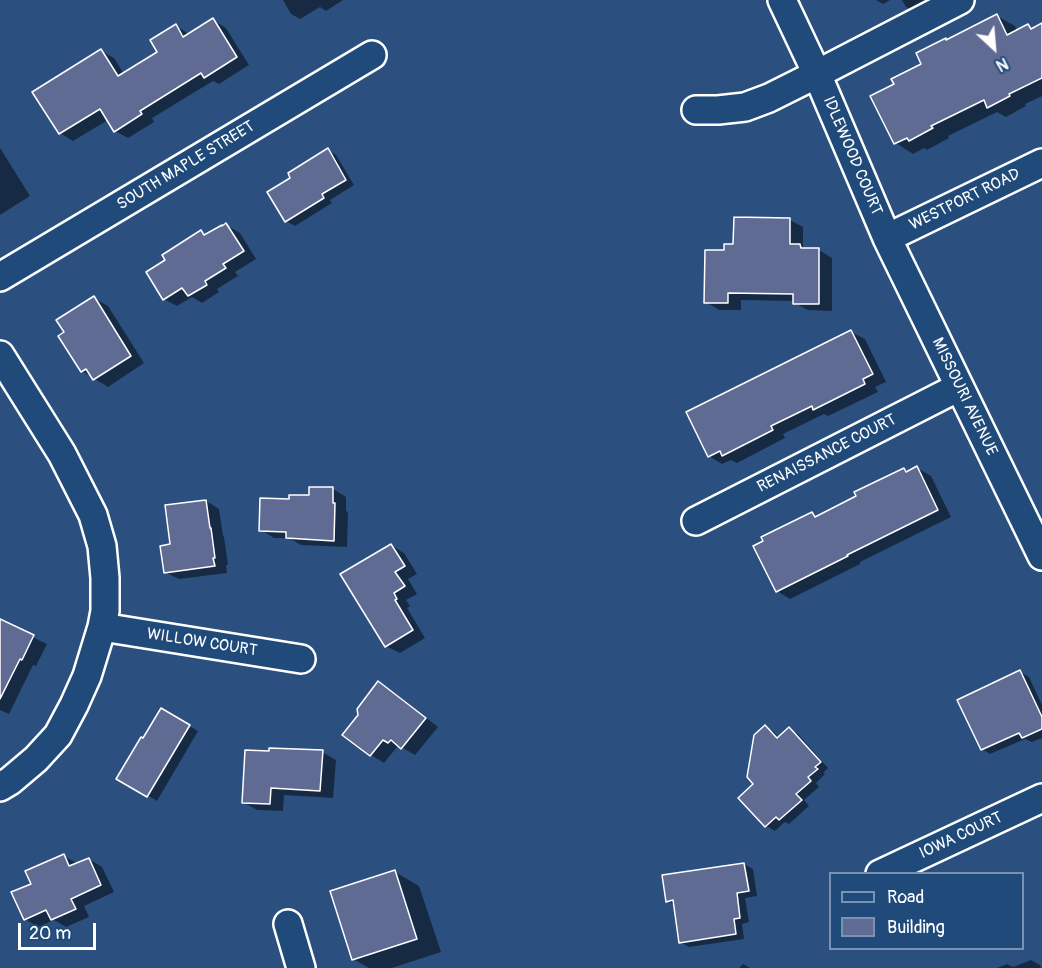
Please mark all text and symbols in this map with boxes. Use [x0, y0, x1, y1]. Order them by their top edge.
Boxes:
north arrow [964, 18, 1024, 78]
text: N [993, 53, 1011, 76]
street label: IDLEWOOD COURT [818, 94, 886, 218]
street label: SOUTH MAPLE STREET [114, 117, 258, 215]
street label: WESTPORT ROAD [907, 165, 1023, 235]
street label: MISSOURI AVENUE [927, 335, 1001, 459]
street label: RENAISSANCE COURT [754, 411, 900, 497]
street label: WILLOW COURT [145, 625, 259, 661]
street label: IOWA COURT [916, 808, 1006, 864]
legend [829, 872, 1024, 950]
text: Road [887, 886, 924, 909]
scale bar [21, 911, 99, 949]
text: Building [887, 916, 945, 939]
text: 20 m [29, 922, 71, 945]

